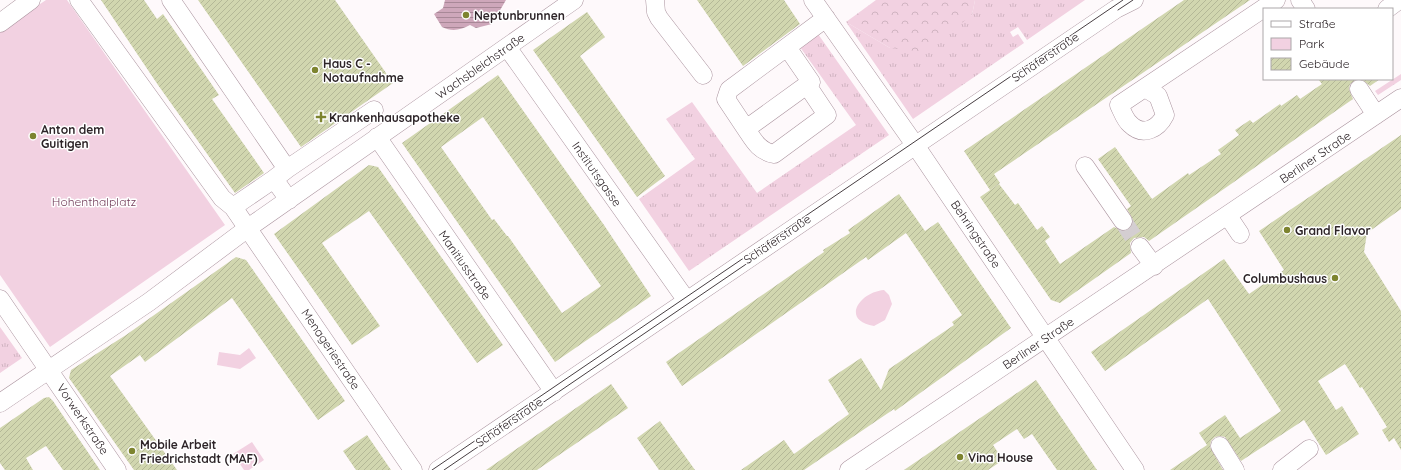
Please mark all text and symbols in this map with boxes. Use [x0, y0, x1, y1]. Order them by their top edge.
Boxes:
place label: Neptunbrunnen [474, 8, 565, 23]
legend [1263, 8, 1393, 80]
marker: Neptunbrunnen [461, 10, 471, 20]
text: Straße [1299, 16, 1336, 31]
street label: Schäferstraße [1009, 29, 1082, 85]
street label: Wachsbleichstraße [433, 30, 528, 102]
text: Park [1299, 36, 1324, 51]
place label: Haus C - Notaufnahme [323, 56, 404, 85]
text: Gebäude [1299, 56, 1350, 71]
marker: Haus C - Notaufnahme [310, 65, 320, 75]
place label: Krankenhausapotheke [329, 110, 460, 125]
marker: Krankenhausapotheke [316, 112, 326, 122]
place label: Anton dem Guitigen [41, 122, 104, 151]
street label: Berliner Straße [1276, 128, 1354, 186]
marker: Anton dem Guitigen [28, 131, 38, 141]
street label: Institutsgasse [569, 139, 625, 210]
park label: Hohenthalplatz [52, 194, 136, 209]
street label: Behringstraße [948, 197, 1004, 271]
street label: Schäferstraße [741, 211, 814, 267]
place label: Grand Flavor [1295, 223, 1371, 238]
marker: Grand Flavor [1282, 225, 1292, 235]
street label: Manitiusstraße [436, 227, 495, 303]
place label: Columbushaus [1243, 271, 1327, 286]
marker: Columbushaus [1330, 273, 1340, 283]
street label: Menageriestraße [298, 306, 364, 393]
street label: Berliner Straße [999, 314, 1077, 372]
street label: Vorwerkstraße [54, 381, 112, 458]
street label: Schäferstraße [473, 394, 546, 450]
place label: Mobile Arbeit Friedrichstadt (MAF) [140, 437, 257, 466]
marker: Mobile Arbeit Friedrichstadt (MAF) [127, 446, 137, 456]
place label: Vina House [968, 450, 1033, 465]
marker: Vina House [955, 452, 965, 462]

